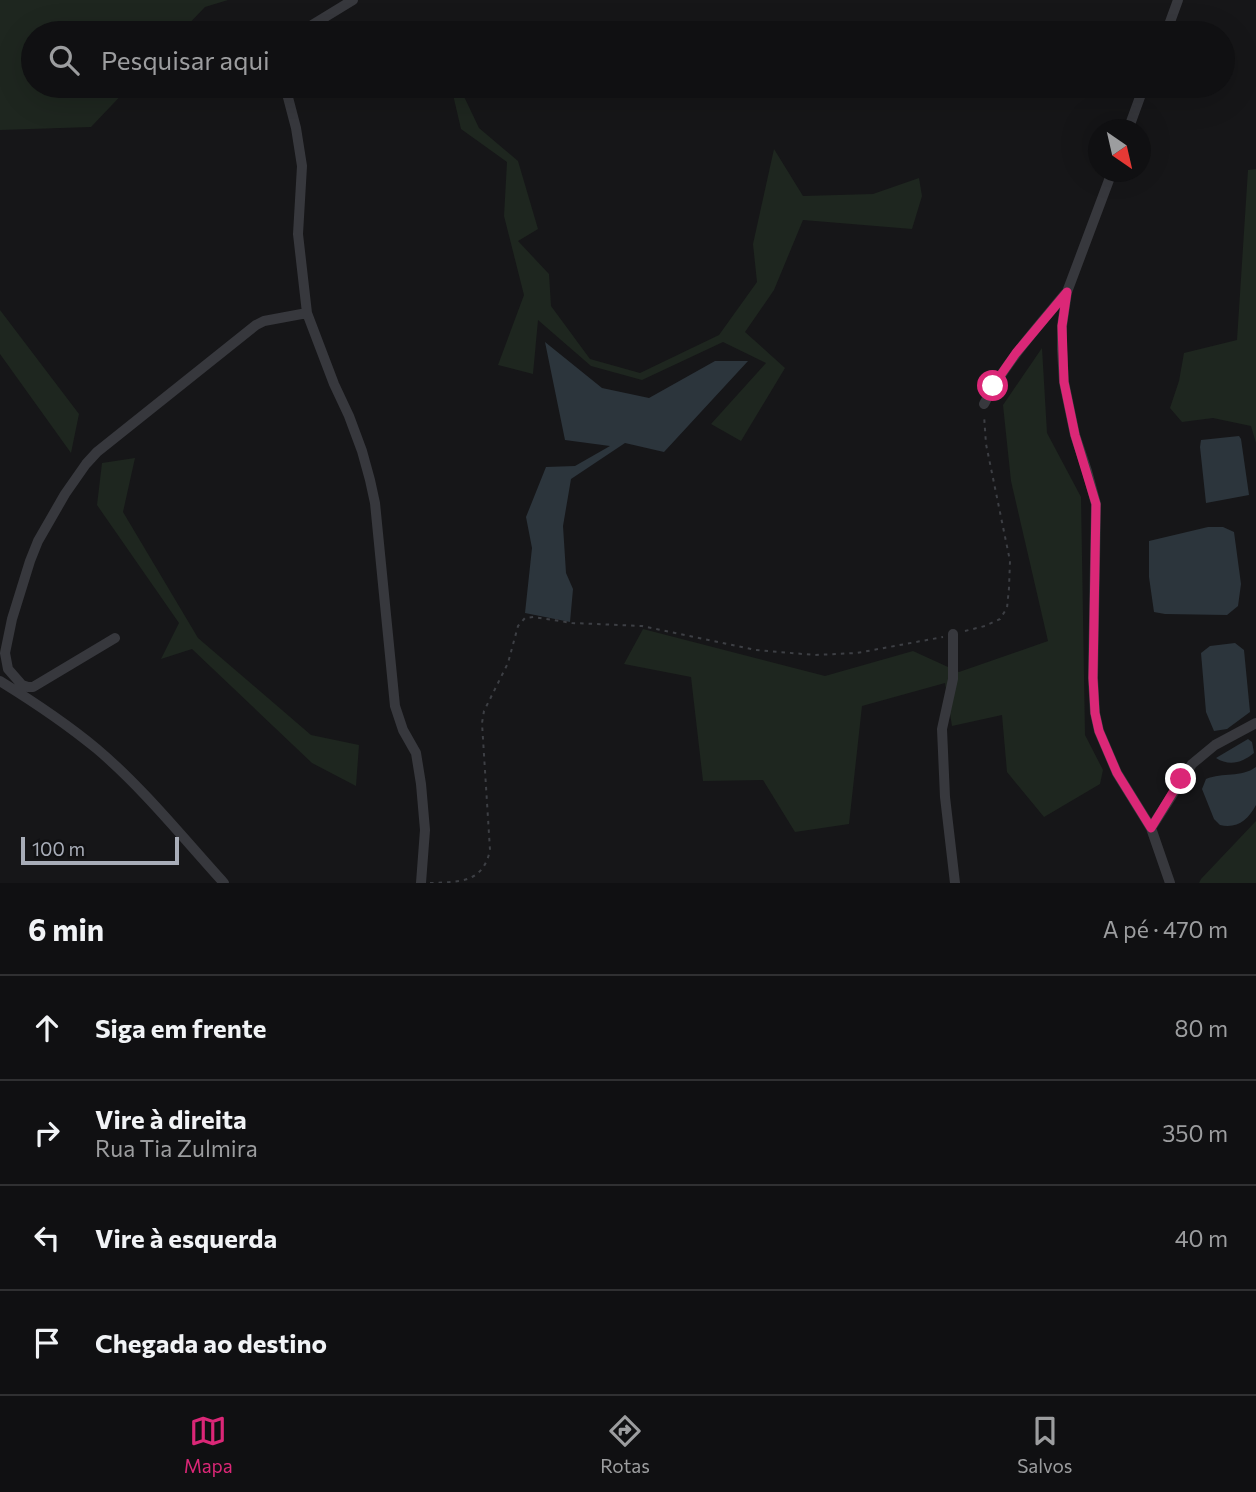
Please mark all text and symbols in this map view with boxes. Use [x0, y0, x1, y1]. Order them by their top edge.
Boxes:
search box [21, 21, 1235, 98]
icon: search [45, 41, 83, 79]
text: Pesquisar aqui [101, 44, 270, 75]
north arrow [1088, 119, 1151, 182]
route start [977, 370, 1008, 401]
route end [1165, 763, 1196, 794]
scale bar [21, 834, 178, 866]
text: 100 m [32, 837, 85, 860]
text: 6 min [28, 910, 104, 947]
text: A pé · 470 m [1103, 915, 1228, 943]
icon: ahead [28, 1009, 66, 1047]
text: Siga em frente [95, 1012, 266, 1043]
text: 80 m [1175, 1014, 1228, 1042]
text: Vire à direita [95, 1103, 247, 1134]
icon: right [28, 1114, 66, 1152]
text: 350 m [1162, 1119, 1228, 1147]
text: Rua Tia Zulmira [95, 1134, 258, 1162]
icon: left [28, 1219, 66, 1257]
text: Vire à esquerda [95, 1222, 277, 1253]
text: 40 m [1175, 1224, 1228, 1252]
icon: arrive [28, 1324, 66, 1362]
text: Chegada ao destino [95, 1327, 327, 1358]
tab: Mapa [184, 1412, 233, 1477]
tab: Rotas [600, 1412, 650, 1477]
tab: Salvos [1017, 1412, 1072, 1477]

